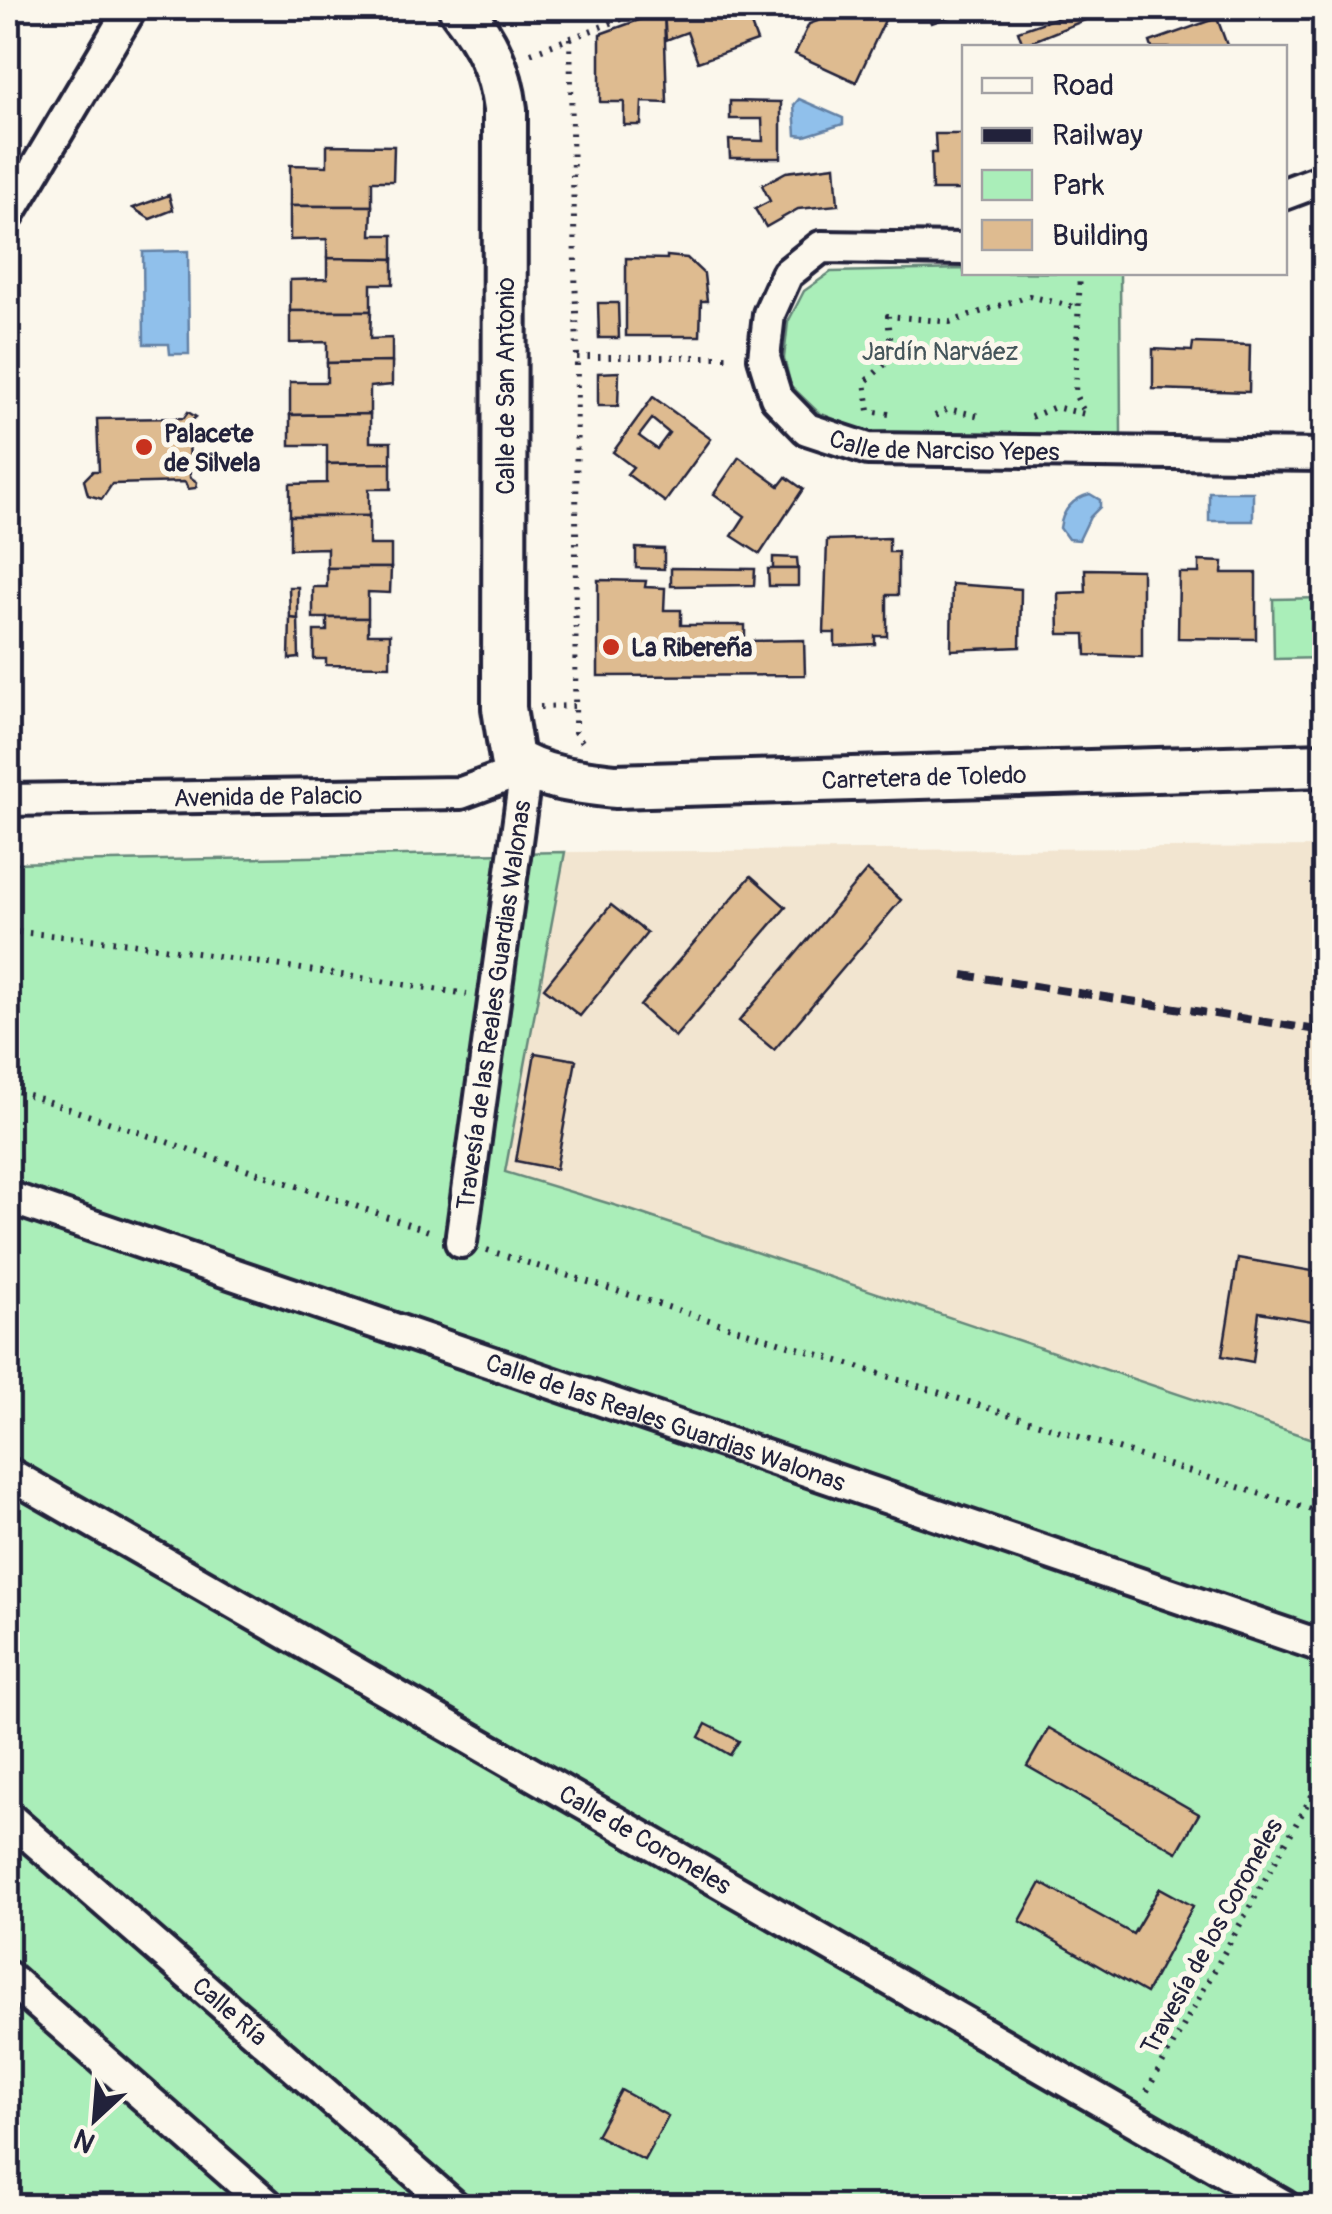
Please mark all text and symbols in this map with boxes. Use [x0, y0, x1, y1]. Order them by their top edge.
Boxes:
legend [962, 45, 1287, 275]
text: Road [1052, 67, 1114, 104]
text: Railway [1052, 117, 1143, 154]
text: Park [1052, 167, 1105, 204]
text: Building [1052, 217, 1148, 254]
street label: Calle de San Antonio [491, 277, 522, 495]
park label: Jardín Narváez [862, 337, 1018, 368]
place label: Palacete de Silvela [164, 419, 261, 479]
street label: Calle de Narciso Yepes [825, 423, 1060, 469]
marker: Palacete de Silvela [133, 436, 155, 458]
place label: La Ribereña [631, 633, 753, 664]
marker: La Ribereña [600, 636, 622, 658]
street label: Carretera de Toledo [821, 760, 1027, 797]
street label: Avenida de Palacio [173, 781, 363, 814]
street label: Travesía de las Reales Guardias Walonas [450, 798, 539, 1212]
street label: Calle de las Reales Guardias Walonas [481, 1347, 849, 1499]
street label: Calle de Coroneles [553, 1779, 736, 1902]
street label: Travesía de los Coroneles [1134, 1813, 1290, 2060]
street label: Calle Ría [185, 1971, 273, 2053]
north arrow [45, 2069, 145, 2169]
text: N [69, 2120, 101, 2160]

